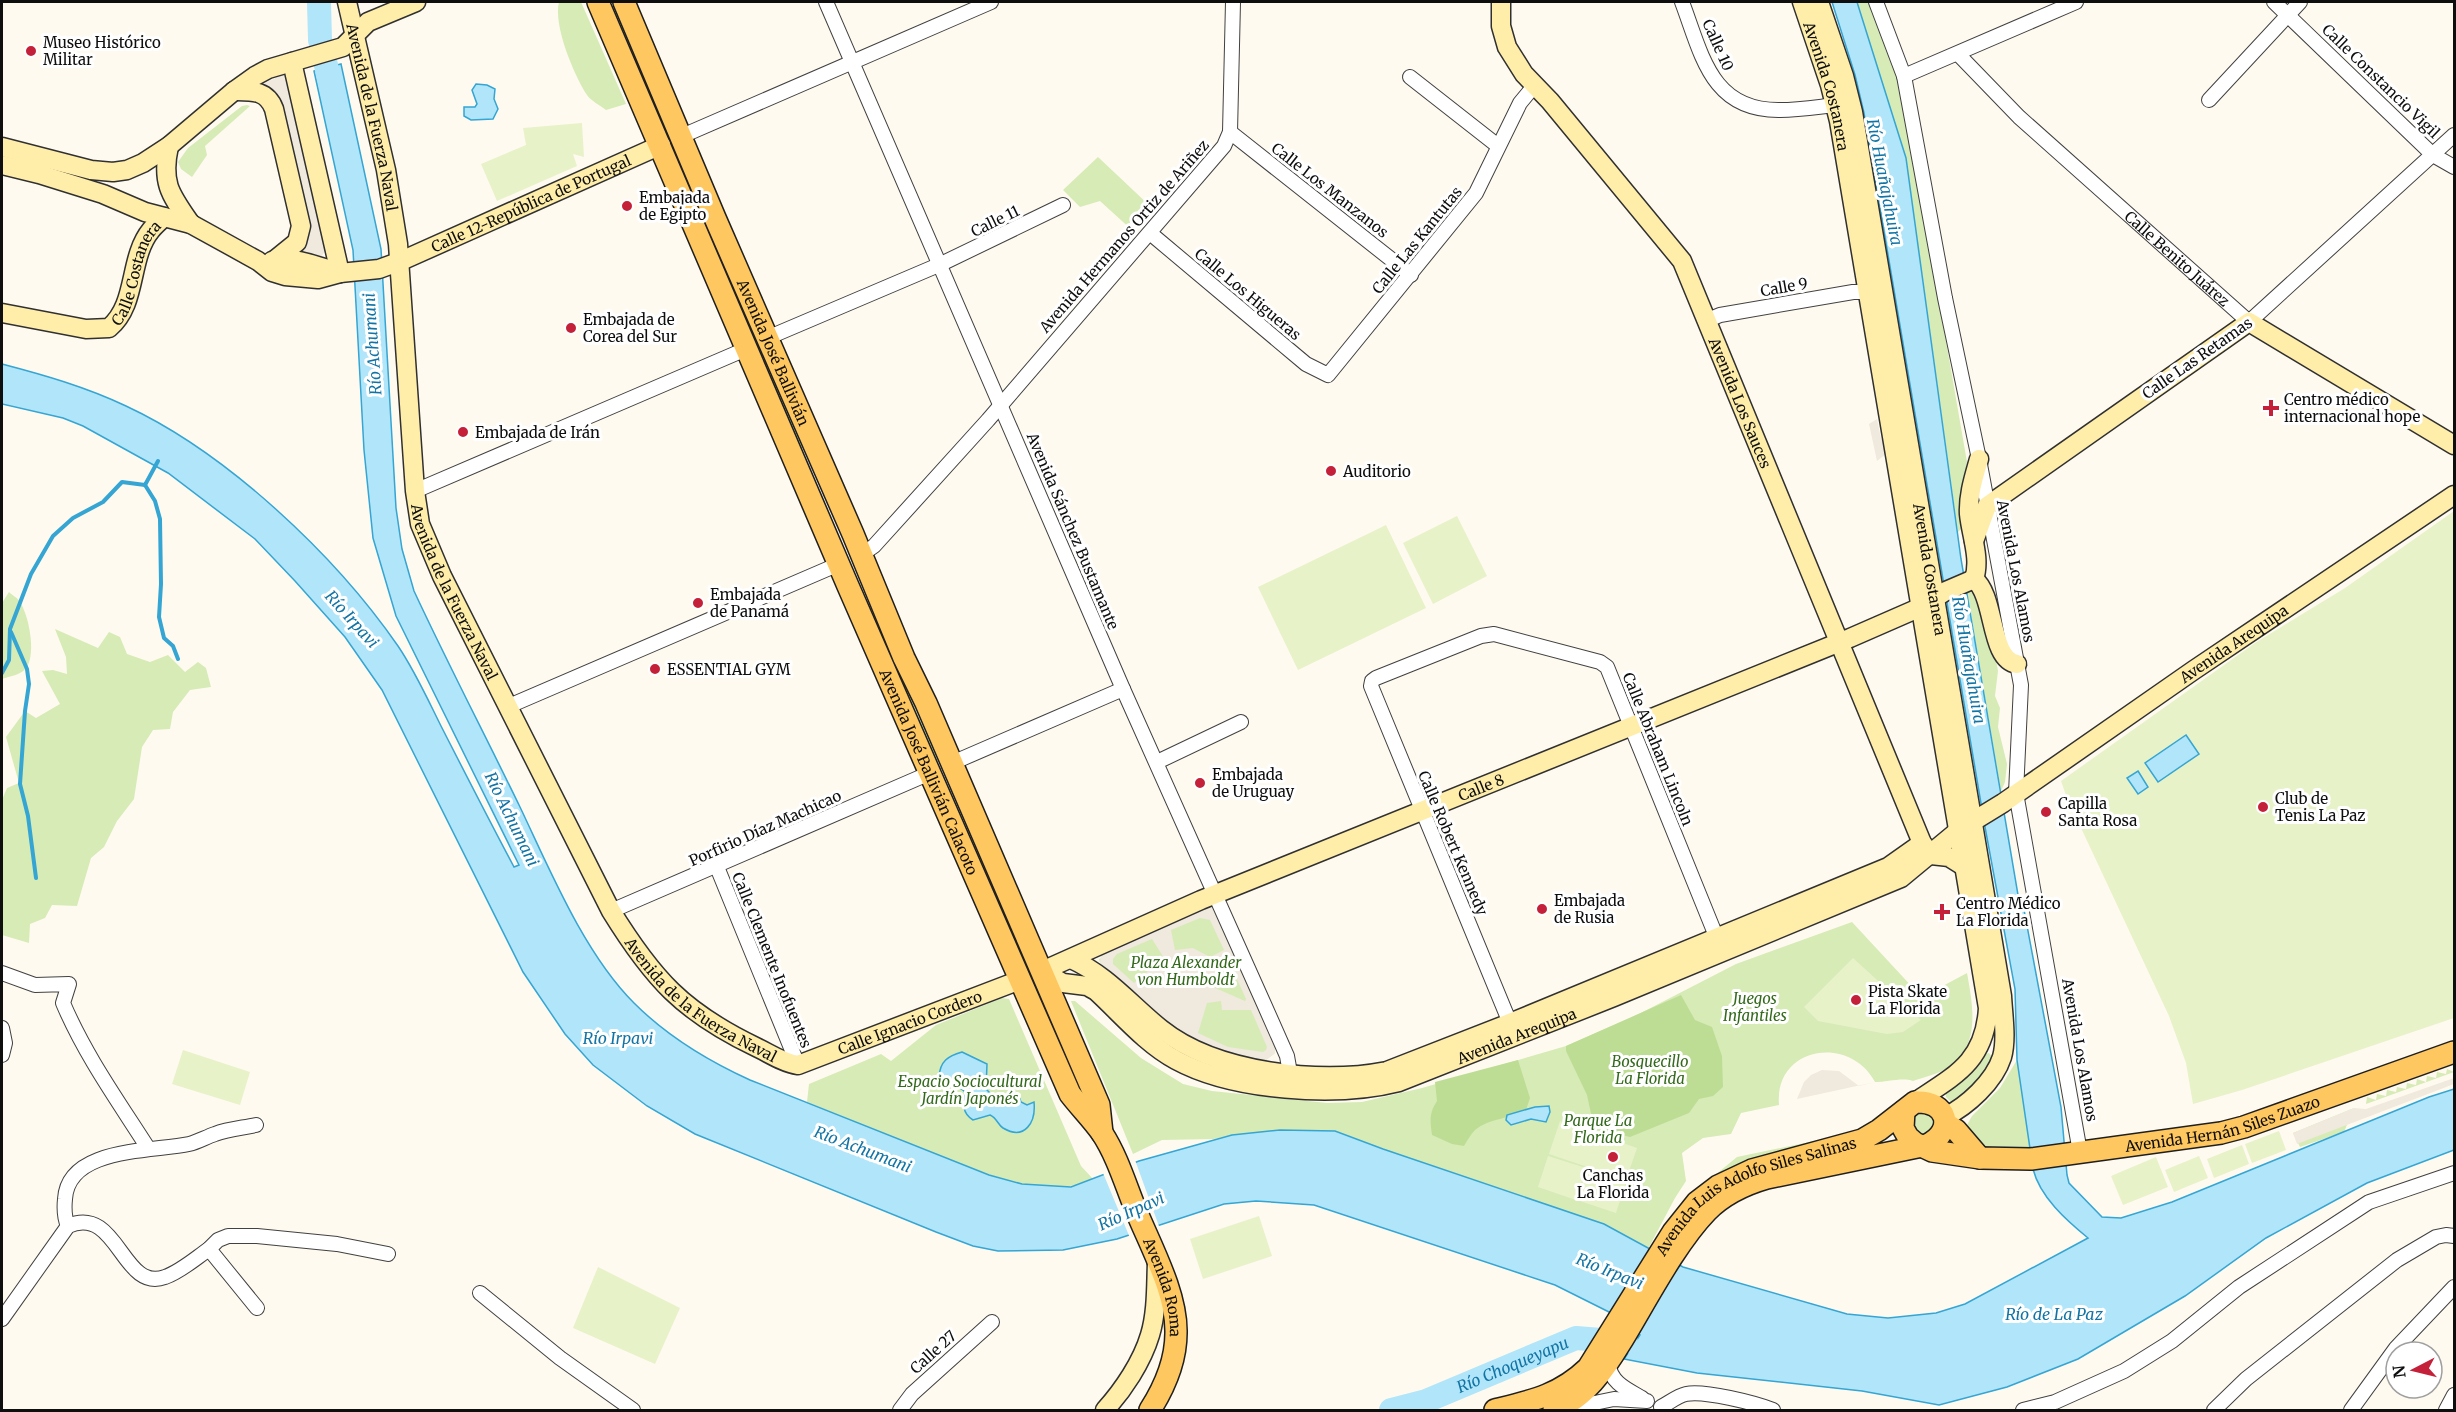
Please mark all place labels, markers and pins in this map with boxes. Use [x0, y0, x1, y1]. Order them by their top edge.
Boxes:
place label: Museo Histórico Militar [43, 33, 161, 69]
marker: Museo Histórico Militar [24, 44, 38, 58]
place label: Embajada de Egipto [639, 188, 710, 224]
marker: Embajada de Egipto [620, 199, 634, 213]
place label: Embajada de Corea del Sur [583, 310, 677, 346]
marker: Embajada de Corea del Sur [564, 321, 578, 335]
place label: Centro médico internacional hope [2284, 390, 2420, 426]
marker: Centro médico internacional hope [2262, 399, 2280, 417]
place label: Embajada de Irán [475, 423, 600, 442]
marker: Embajada de Irán [456, 425, 470, 439]
place label: Auditorio [1342, 462, 1411, 481]
marker: Auditorio [1324, 464, 1338, 478]
place label: Embajada de Panamá [710, 585, 789, 621]
marker: Embajada de Panamá [691, 596, 705, 610]
place label: ESSENTIAL GYM [667, 660, 791, 679]
marker: ESSENTIAL GYM [648, 662, 662, 676]
place label: Embajada de Uruguay [1212, 765, 1295, 801]
marker: Embajada de Uruguay [1193, 776, 1207, 790]
place label: Club de Tenis La Paz [2275, 789, 2365, 825]
place label: Capilla Santa Rosa [2058, 794, 2137, 830]
marker: Club de Tenis La Paz [2256, 800, 2270, 814]
marker: Capilla Santa Rosa [2039, 805, 2053, 819]
place label: Embajada de Rusia [1554, 891, 1625, 927]
place label: Centro Médico La Florida [1956, 894, 2061, 930]
marker: Embajada de Rusia [1535, 902, 1549, 916]
marker: Centro Médico La Florida [1933, 903, 1951, 921]
place label: Pista Skate La Florida [1868, 982, 1947, 1018]
marker: Pista Skate La Florida [1849, 993, 1863, 1007]
marker: Canchas La Florida [1606, 1150, 1620, 1164]
place label: Canchas La Florida [1577, 1166, 1649, 1202]

